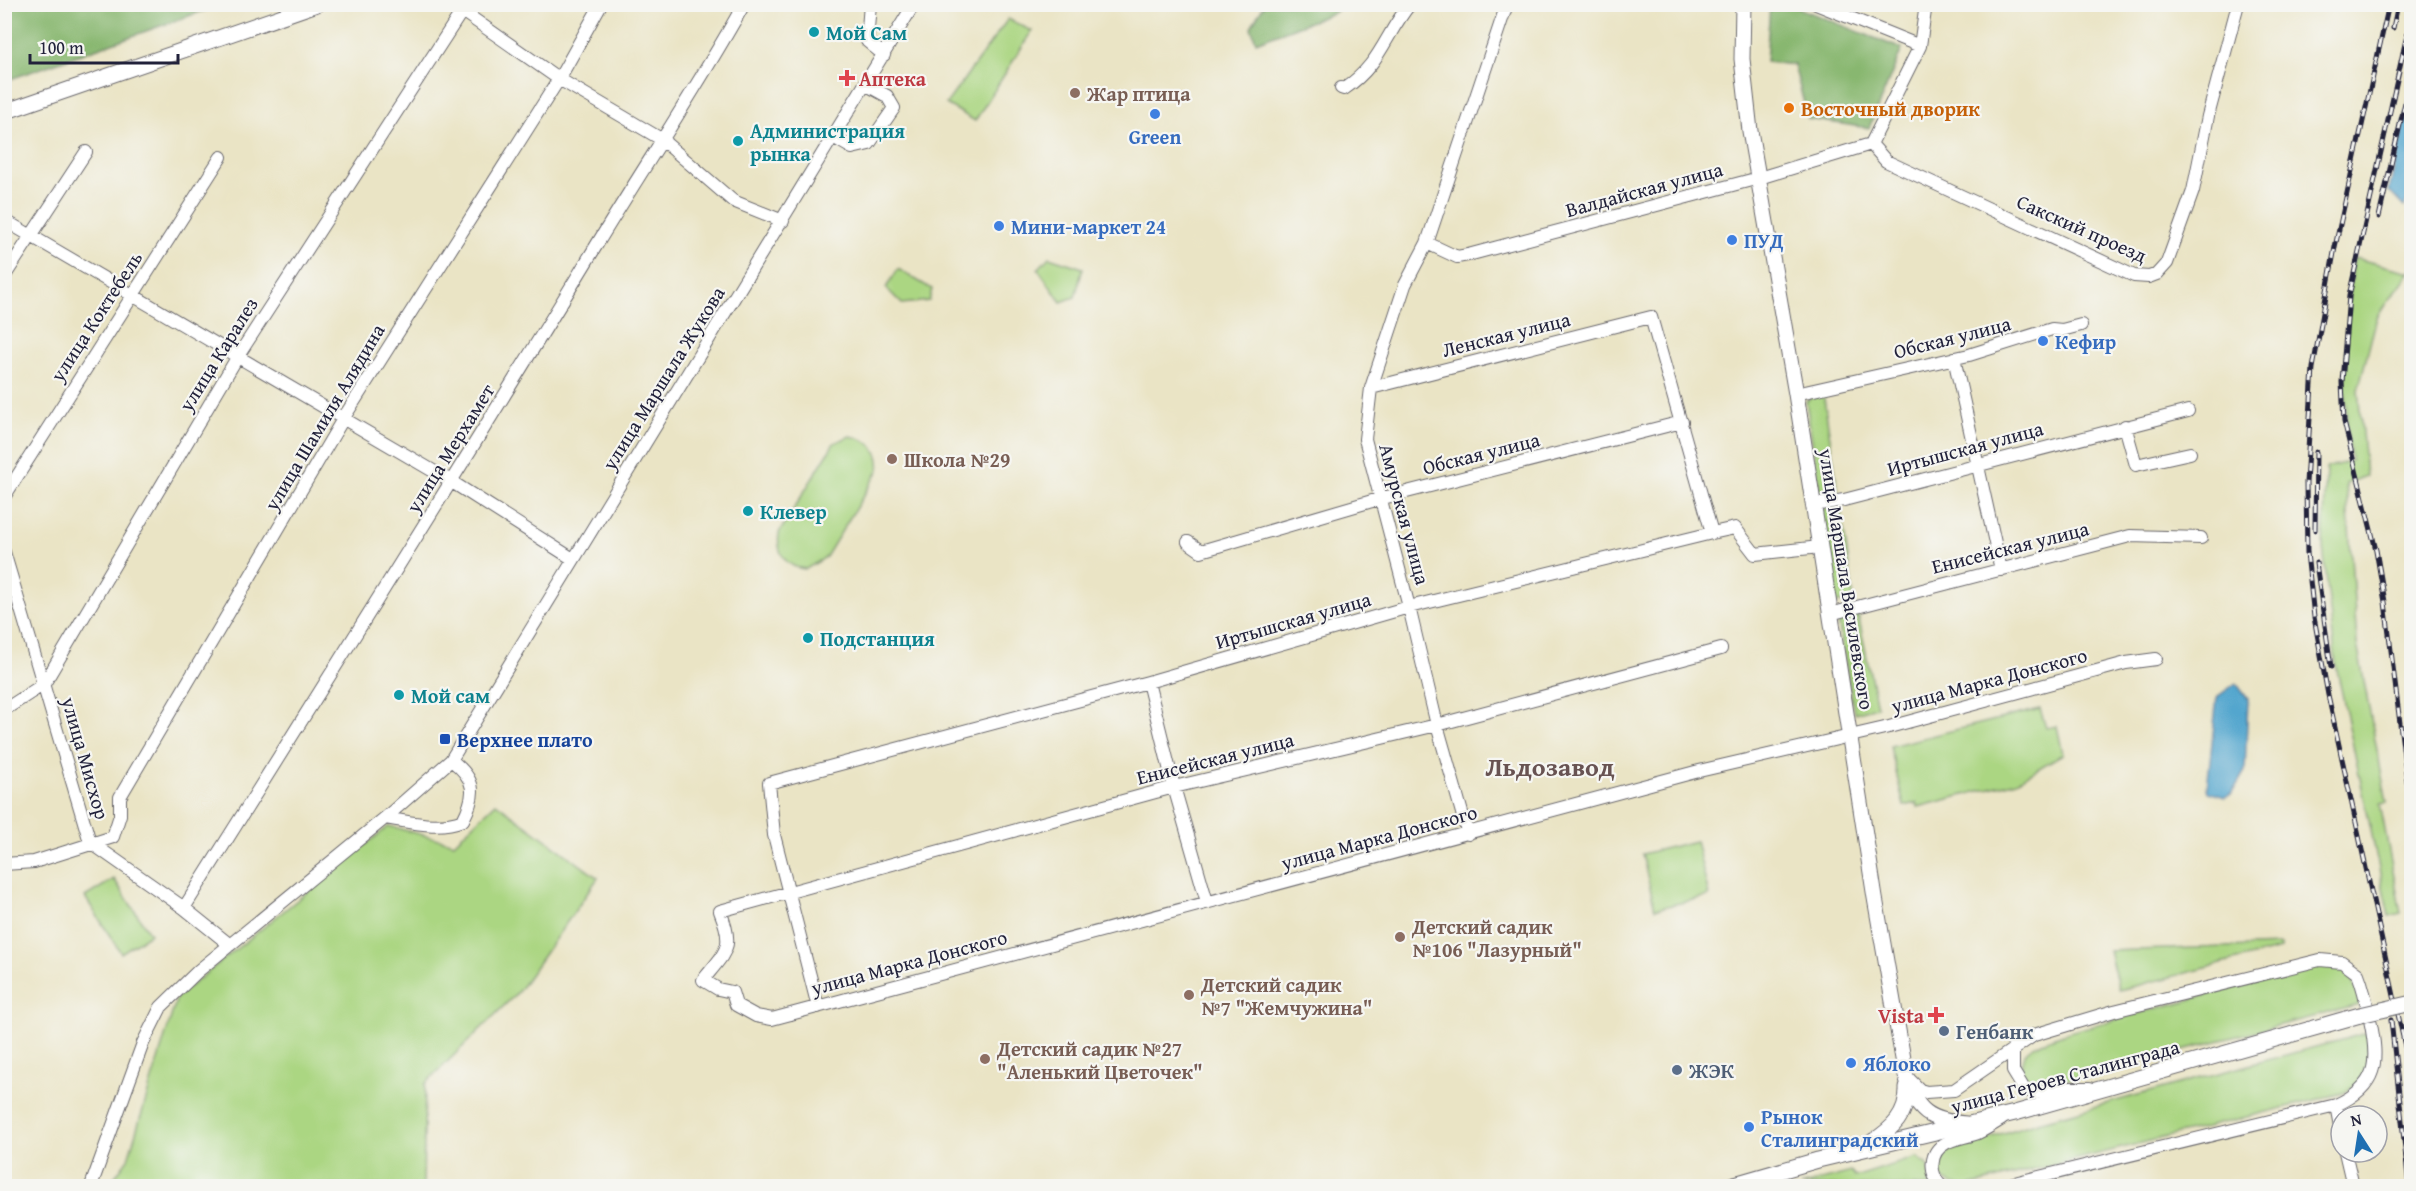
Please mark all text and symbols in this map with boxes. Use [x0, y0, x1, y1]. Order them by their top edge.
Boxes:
place label: Мой Сам [826, 18, 907, 47]
marker: Мой Сам [807, 25, 821, 39]
scale bar [30, 27, 178, 65]
text: 100 m [39, 34, 84, 61]
place label: Аптека [859, 64, 927, 93]
marker: Аптека [840, 71, 854, 85]
place label: Жар птица [1086, 79, 1191, 108]
marker: Жар птица [1068, 86, 1082, 100]
place label: Восточный дворик [1801, 94, 1980, 123]
marker: Восточный дворик [1782, 101, 1796, 115]
marker: Green [1148, 107, 1162, 121]
place label: Администрация рынка [750, 116, 905, 168]
place label: Green [1129, 122, 1181, 151]
marker: Администрация рынка [731, 134, 745, 148]
street label: Валдайская улица [1562, 154, 1726, 224]
street label: Сакский проезд [2012, 186, 2152, 270]
place label: Мини-маркет 24 [1011, 212, 1166, 241]
marker: Мини-маркет 24 [992, 219, 1006, 233]
place label: ПУД [1744, 226, 1784, 255]
marker: ПУД [1725, 233, 1739, 247]
street label: улица Коктебель [42, 245, 149, 388]
street label: улица Маршала Жукова [594, 280, 732, 476]
street label: улица Каралез [171, 291, 265, 417]
street label: Ленская улица [1439, 304, 1574, 364]
street label: Обская улица [1890, 308, 2014, 366]
street label: улица Шамиля Алядина [256, 318, 392, 517]
place label: Кефир [2055, 327, 2116, 356]
marker: Кефир [2036, 334, 2050, 348]
street label: улица Мерхамет [398, 378, 502, 519]
street label: Иртышская улица [1884, 413, 2047, 483]
street label: Обская улица [1419, 424, 1543, 482]
street label: Амурская улица [1372, 440, 1438, 588]
place label: Школа №29 [904, 445, 1010, 474]
street label: улица Маршала Василевского [1812, 445, 1882, 712]
marker: Школа №29 [885, 452, 899, 466]
place label: Клевер [760, 497, 827, 526]
marker: Клевер [741, 504, 755, 518]
street label: Енисейская улица [1928, 513, 2092, 581]
street label: Иртышская улица [1212, 584, 1375, 656]
place label: Подстанция [820, 624, 935, 653]
marker: Подстанция [801, 631, 815, 645]
street label: улица Марка Донского [1887, 640, 2090, 720]
place label: Мой сам [411, 681, 490, 710]
marker: Мой сам [392, 688, 406, 702]
street label: улица Мисхор [54, 692, 117, 823]
street label: Енисейская улица [1133, 724, 1297, 792]
place label: Верхнее плато [457, 725, 593, 754]
marker: Верхнее плато [438, 732, 452, 746]
district label: Льдозавод [1485, 747, 1615, 786]
street label: улица Марка Донского [1277, 797, 1480, 877]
place label: Детский садик №106 "Лазурный" [1411, 912, 1582, 964]
street label: улица Марка Донского [807, 922, 1010, 1002]
marker: Детский садик №106 "Лазурный" [1393, 930, 1407, 944]
place label: Детский садик №7 "Жемчужина" [1200, 970, 1372, 1022]
marker: Детский садик №7 "Жемчужина" [1182, 988, 1196, 1002]
place label: Vista [1878, 1001, 1925, 1030]
marker: Vista [1929, 1008, 1943, 1022]
place label: Генбанк [1956, 1017, 2034, 1046]
marker: Генбанк [1937, 1024, 1951, 1038]
street label: улица Героев Сталинграда [1946, 1031, 2183, 1121]
place label: Детский садик №27 "Аленький Цветочек" [996, 1034, 1203, 1086]
place label: Яблоко [1862, 1049, 1931, 1078]
marker: Детский садик №27 "Аленький Цветочек" [978, 1052, 992, 1066]
place label: ЖЭК [1688, 1056, 1735, 1085]
marker: Яблоко [1844, 1056, 1858, 1070]
marker: ЖЭК [1670, 1063, 1684, 1077]
place label: Рынок Сталинградский [1761, 1102, 1919, 1154]
north arrow [2329, 1104, 2389, 1164]
text: N [2348, 1106, 2364, 1132]
marker: Рынок Сталинградский [1742, 1120, 1756, 1134]

